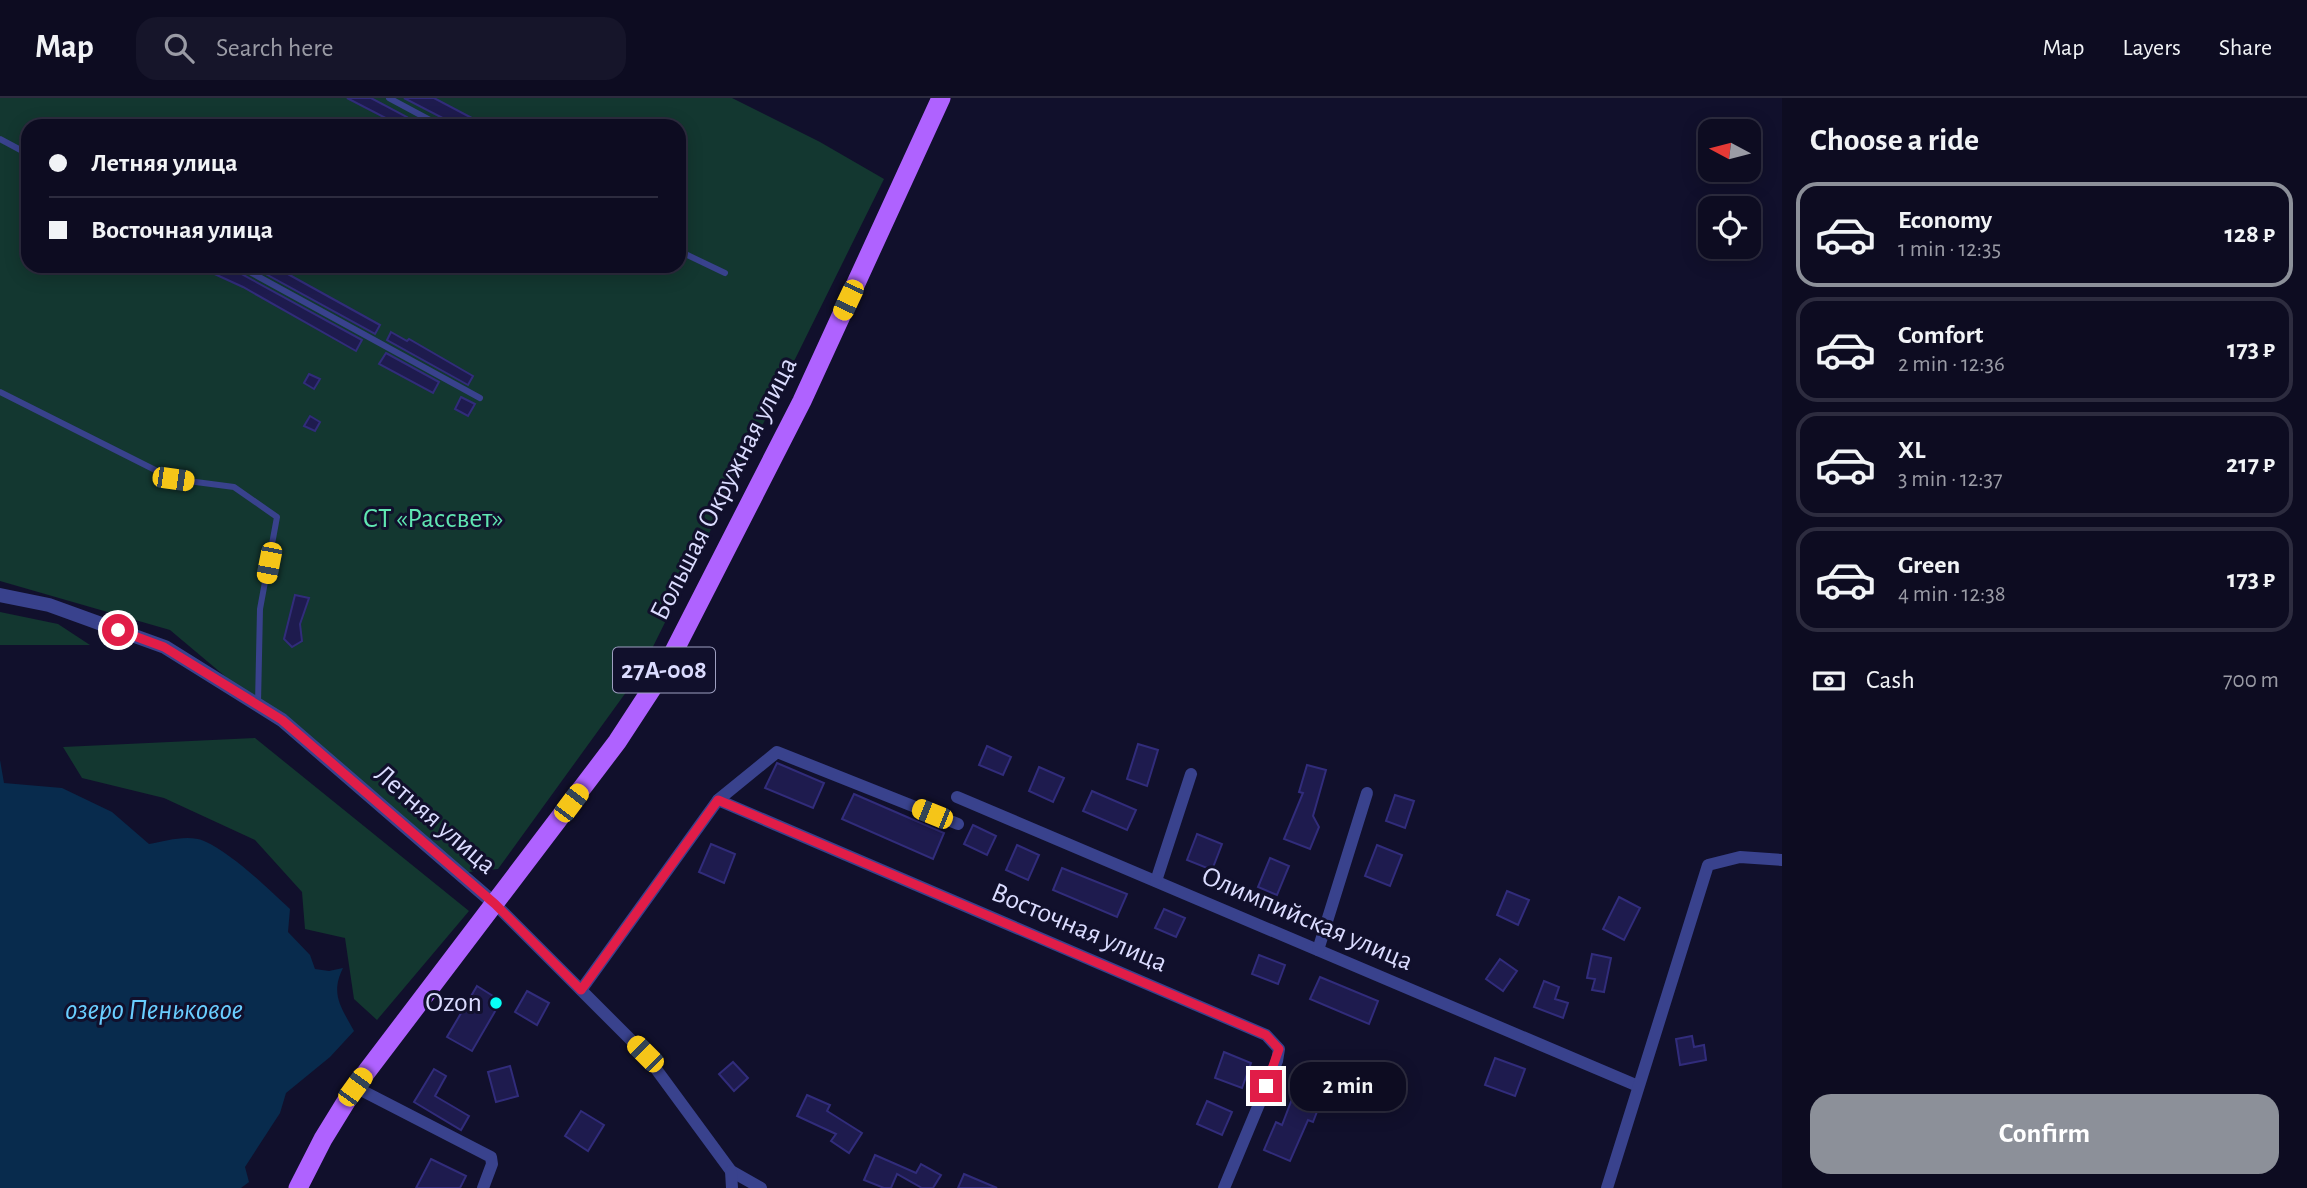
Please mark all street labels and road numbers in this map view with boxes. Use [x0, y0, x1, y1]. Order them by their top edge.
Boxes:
street label: Большая Окружная улица [645, 353, 803, 625]
road number: 27А-008 [613, 648, 715, 692]
street label: Летняя улица [369, 760, 501, 880]
street label: Олимпийская улица [1197, 862, 1417, 976]
street label: Восточная улица [987, 878, 1171, 978]

